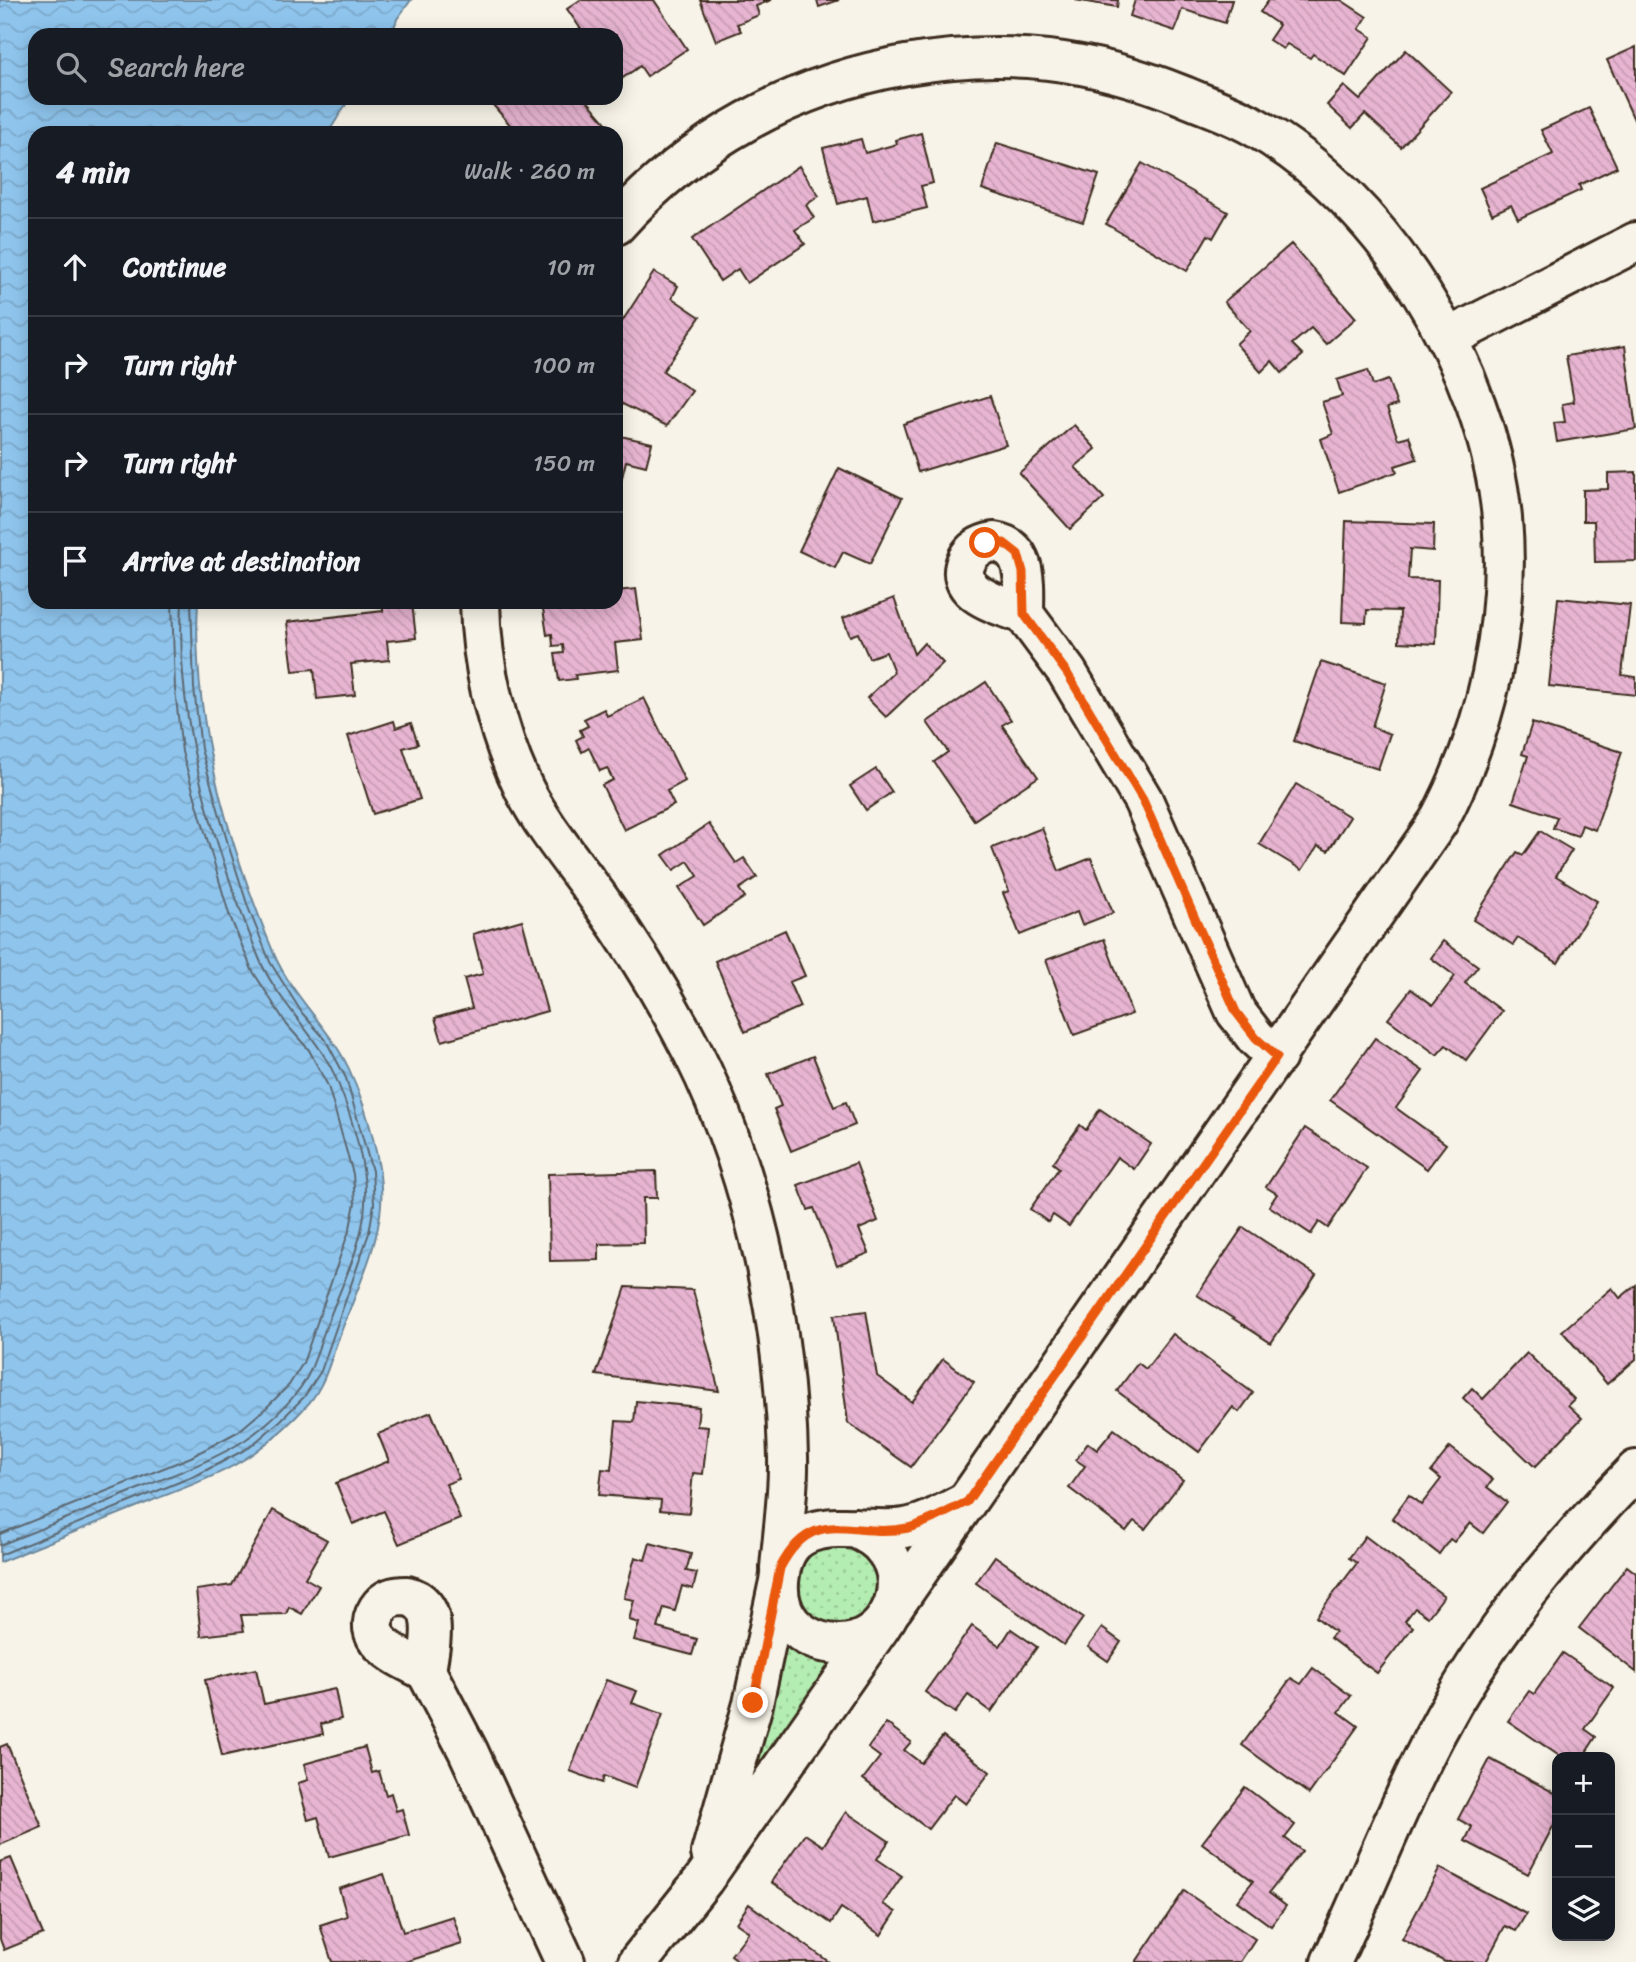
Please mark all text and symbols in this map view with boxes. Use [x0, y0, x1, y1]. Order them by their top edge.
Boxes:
search box [28, 28, 623, 105]
text: Search here [108, 44, 245, 90]
icon: search [52, 48, 90, 86]
text: 4 min [56, 145, 130, 199]
text: Walk · 260 m [464, 151, 595, 192]
text: Continue [123, 244, 226, 290]
text: 10 m [547, 247, 595, 288]
icon: ahead [56, 248, 94, 286]
text: Turn right [123, 342, 236, 388]
text: 100 m [532, 345, 595, 386]
icon: right [56, 346, 94, 384]
text: Turn right [123, 440, 236, 486]
text: 150 m [533, 443, 595, 484]
icon: right [56, 444, 94, 482]
route start [969, 527, 1000, 558]
text: Arrive at destination [123, 538, 360, 584]
icon: arrive [56, 542, 94, 580]
route end [737, 1687, 768, 1718]
map controls [1552, 1752, 1615, 1941]
button: + [1552, 1752, 1615, 1815]
button: − [1552, 1815, 1615, 1878]
button: layers [1552, 1878, 1615, 1941]

